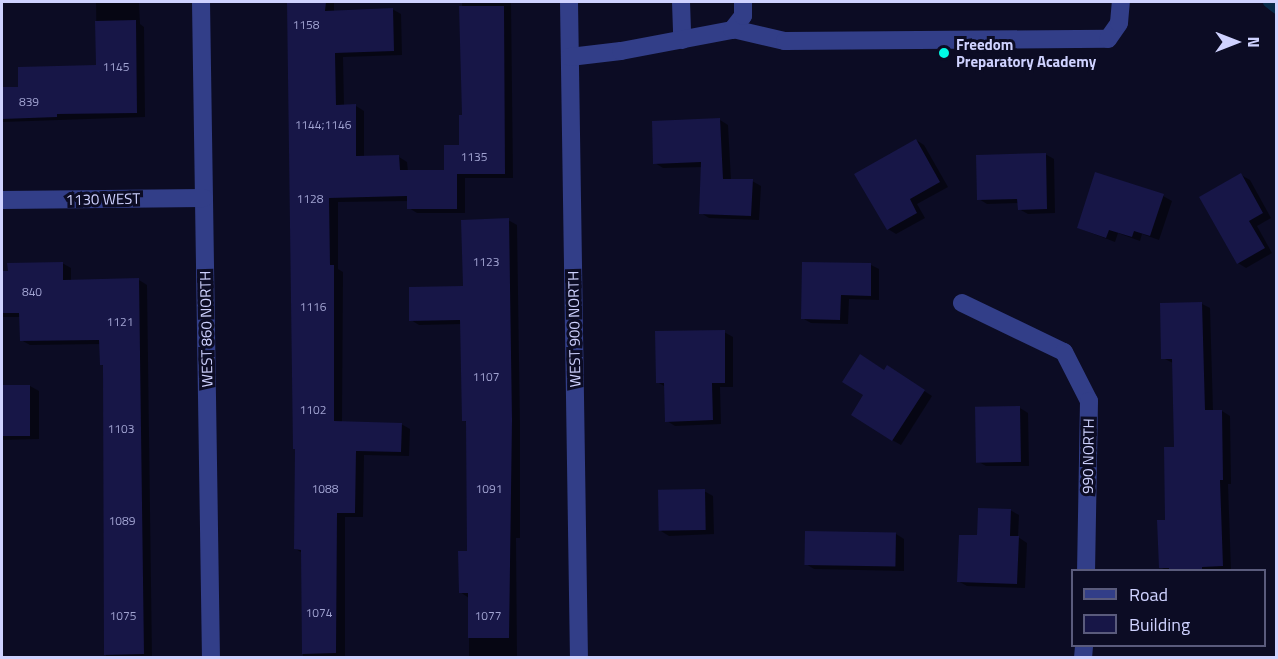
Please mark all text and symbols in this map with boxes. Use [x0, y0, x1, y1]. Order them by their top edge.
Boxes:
north arrow [1206, 12, 1266, 72]
house number: 1158 [293, 18, 319, 32]
place label: Freedom Preparatory Academy [956, 35, 1096, 70]
text: N [1242, 36, 1266, 48]
marker: Freedom Preparatory Academy [937, 46, 951, 60]
house number: 1145 [103, 60, 129, 74]
house number: 839 [19, 95, 39, 109]
house number: 1144;1146 [295, 118, 351, 132]
house number: 1135 [461, 150, 487, 164]
street label: 1130 WEST [66, 189, 140, 209]
house number: 1128 [297, 192, 323, 206]
house number: 1123 [473, 255, 499, 269]
street label: WEST 860 NORTH [196, 271, 216, 387]
street label: WEST 900 NORTH [564, 271, 584, 387]
house number: 840 [22, 285, 42, 299]
house number: 1116 [300, 300, 326, 314]
house number: 1121 [107, 315, 133, 329]
house number: 1107 [473, 370, 499, 384]
house number: 1102 [300, 403, 326, 417]
street label: 990 NORTH [1078, 418, 1098, 494]
house number: 1103 [108, 422, 134, 436]
house number: 1088 [312, 482, 338, 496]
house number: 1091 [476, 482, 502, 496]
house number: 1089 [109, 514, 135, 528]
legend [1071, 569, 1266, 647]
text: Road [1129, 581, 1168, 608]
house number: 1074 [306, 606, 332, 620]
house number: 1075 [110, 609, 136, 623]
house number: 1077 [475, 609, 501, 623]
text: Building [1129, 611, 1190, 638]

